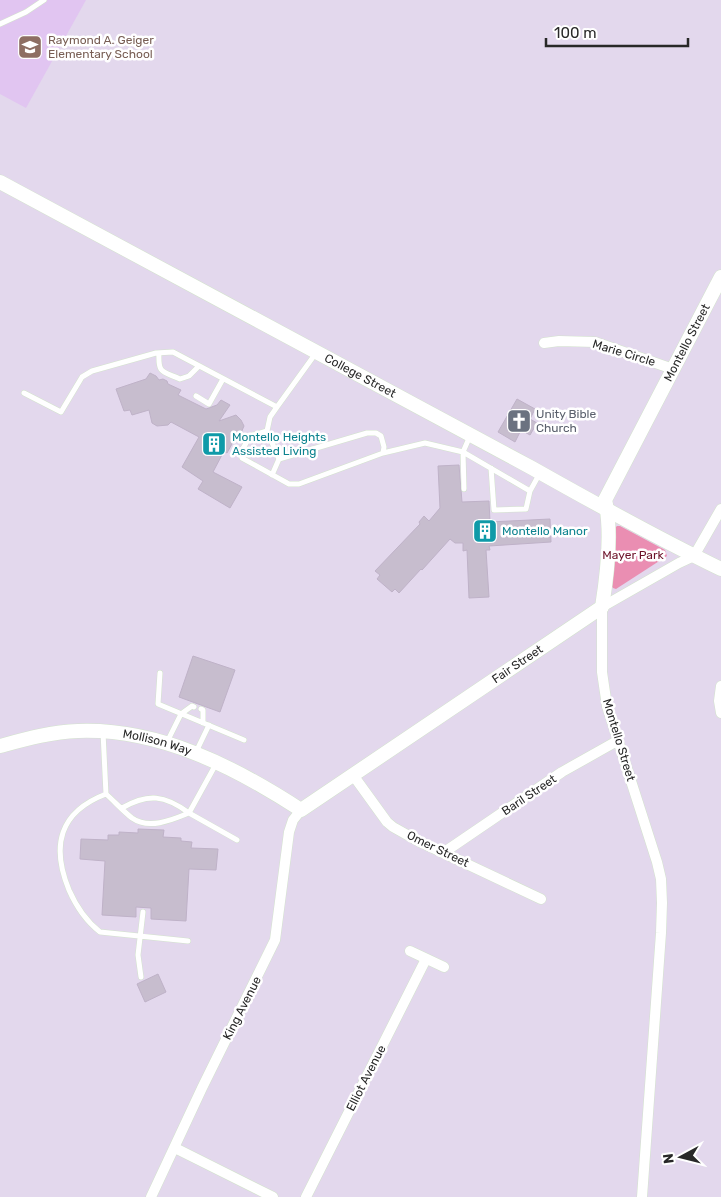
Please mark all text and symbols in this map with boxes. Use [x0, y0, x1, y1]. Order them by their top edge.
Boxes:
scale bar [546, 15, 688, 47]
text: 100 m [554, 24, 596, 42]
place label: Raymond A. Geiger Elementary School [48, 33, 154, 61]
school or university icon: Raymond A. Geiger Elementary School [17, 34, 43, 60]
street label: Montello Street [661, 301, 713, 384]
street label: Marie Circle [591, 337, 657, 369]
street label: College Street [322, 351, 399, 401]
place label: Unity Bible Church [536, 407, 597, 435]
church icon: Unity Bible Church [506, 408, 532, 434]
place label: Montello Heights Assisted Living [232, 430, 326, 458]
building icon: Montello Heights Assisted Living [201, 431, 227, 457]
building icon: Montello Manor [472, 518, 498, 544]
place label: Montello Manor [502, 524, 588, 538]
park label: Mayer Park [602, 548, 664, 562]
street label: Fair Street [489, 642, 546, 686]
street label: Montello Street [600, 697, 638, 783]
street label: Mollison Way [122, 727, 194, 758]
street label: Baril Street [499, 772, 559, 818]
street label: Omer Street [405, 828, 472, 870]
street label: King Avenue [220, 974, 264, 1042]
street label: Elliot Avenue [343, 1042, 389, 1113]
north arrow [656, 1132, 706, 1182]
text: N [660, 1152, 678, 1165]

